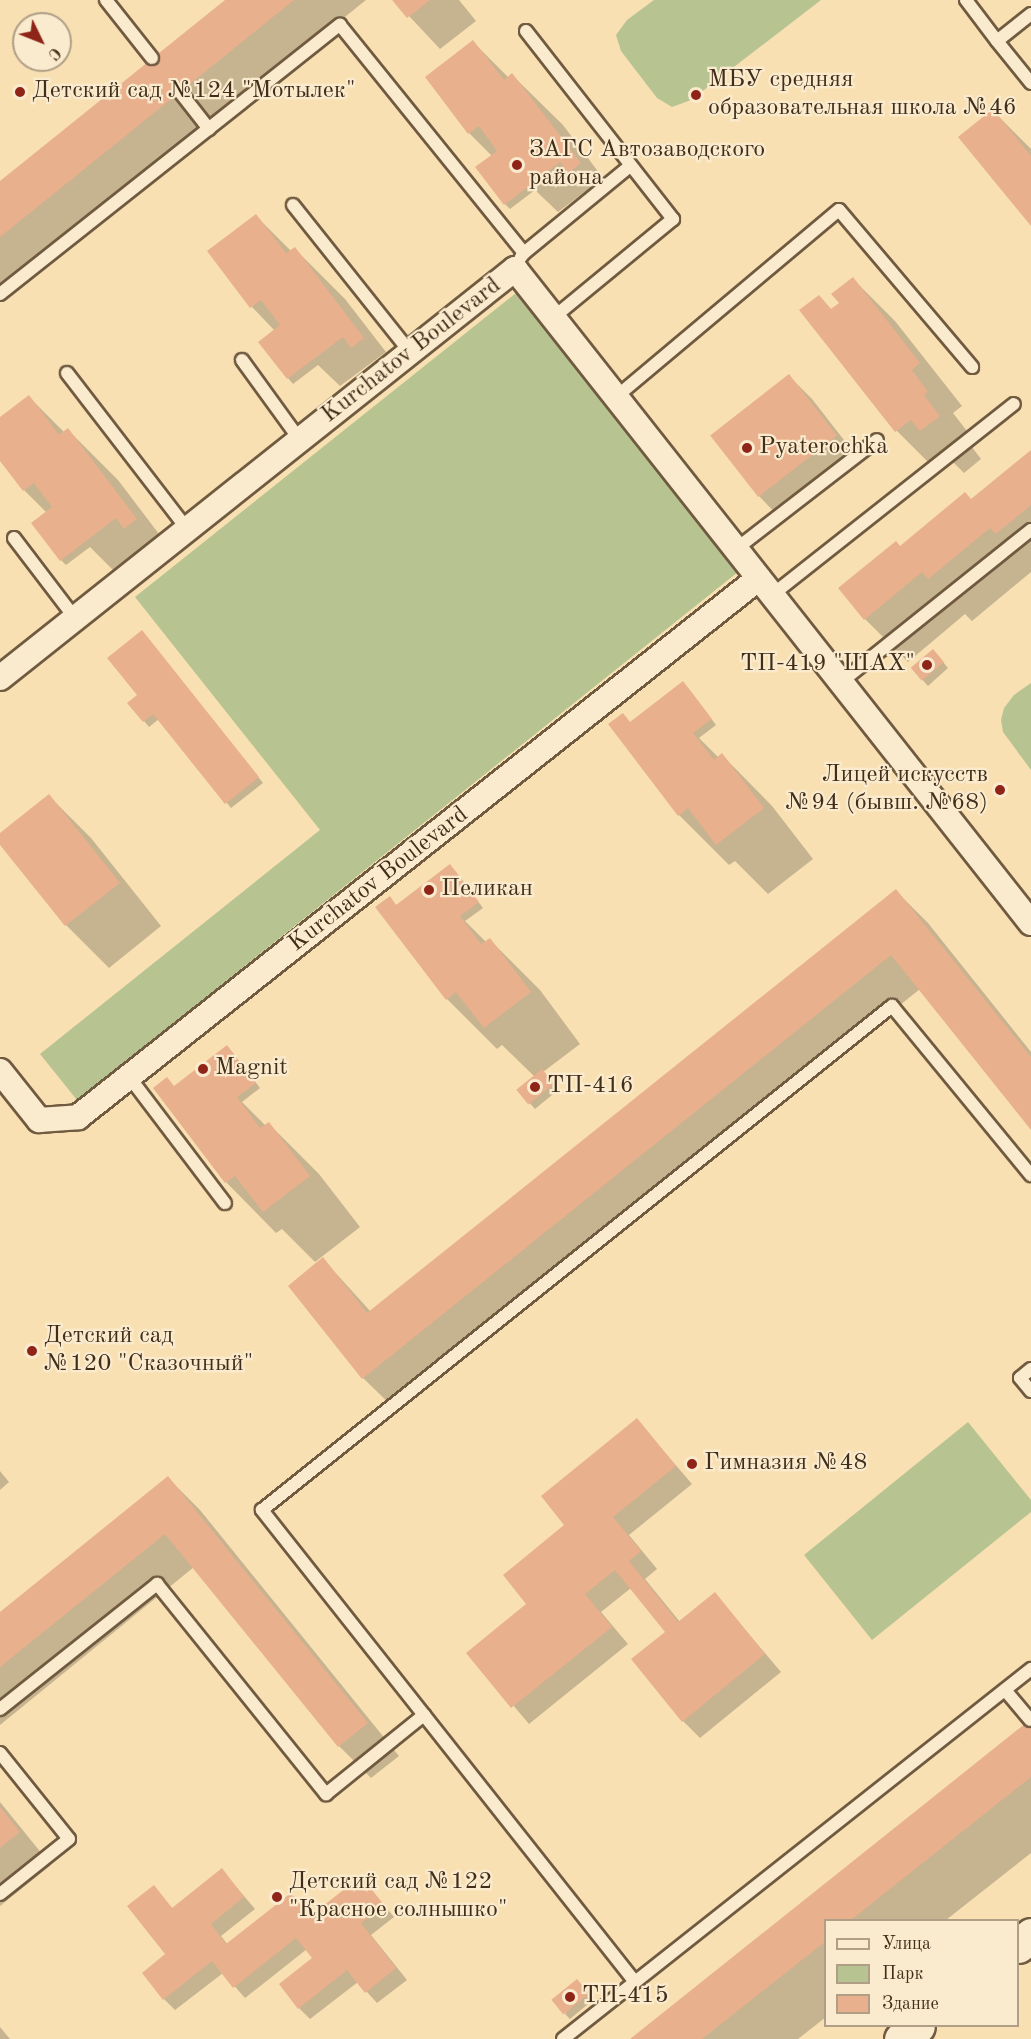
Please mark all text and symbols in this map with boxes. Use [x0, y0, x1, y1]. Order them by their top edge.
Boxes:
north arrow [12, 12, 72, 72]
text: С [44, 44, 63, 62]
place label: МБУ средняя образовательная школа №46 [708, 67, 1017, 123]
place label: Детский сад №124 "Мотылек" [32, 78, 355, 106]
marker: Детский сад №124 "Мотылек" [13, 85, 27, 99]
marker: МБУ средняя образовательная школа №46 [689, 88, 703, 102]
place label: ЗАГС Автозаводского района [529, 137, 765, 193]
marker: ЗАГС Автозаводского района [510, 158, 524, 172]
street label: Kurchatov Boulevard [316, 272, 508, 430]
place label: Pyaterochka [759, 434, 888, 462]
marker: Pyaterochka [740, 441, 754, 455]
place label: ТП-419 "ШАХ" [740, 651, 915, 679]
marker: ТП-419 "ШАХ" [920, 658, 934, 672]
place label: Лицей искусств №94 (бывш. №68) [786, 762, 988, 818]
marker: Лицей искусств №94 (бывш. №68) [993, 783, 1007, 797]
street label: Kurchatov Boulevard [283, 801, 475, 959]
place label: Пеликан [441, 876, 533, 904]
marker: Пеликан [422, 883, 436, 897]
place label: Magnit [215, 1055, 288, 1083]
marker: Magnit [196, 1062, 210, 1076]
place label: ТП-416 [547, 1073, 634, 1101]
marker: ТП-416 [528, 1080, 542, 1094]
place label: Детский сад №120 "Сказочный" [44, 1323, 253, 1379]
marker: Детский сад №120 "Сказочный" [25, 1344, 39, 1358]
place label: Гимназия №48 [704, 1450, 867, 1478]
marker: Гимназия №48 [685, 1457, 699, 1471]
place label: Детский сад №122 "Красное солнышко" [289, 1869, 507, 1925]
marker: Детский сад №122 "Красное солнышко" [270, 1890, 284, 1904]
legend [824, 1919, 1019, 2027]
text: Улица [882, 1935, 931, 1953]
text: Парк [882, 1965, 923, 1983]
place label: ТП-415 [582, 1983, 669, 2011]
marker: ТП-415 [563, 1990, 577, 2004]
text: Здание [882, 1995, 939, 2013]

